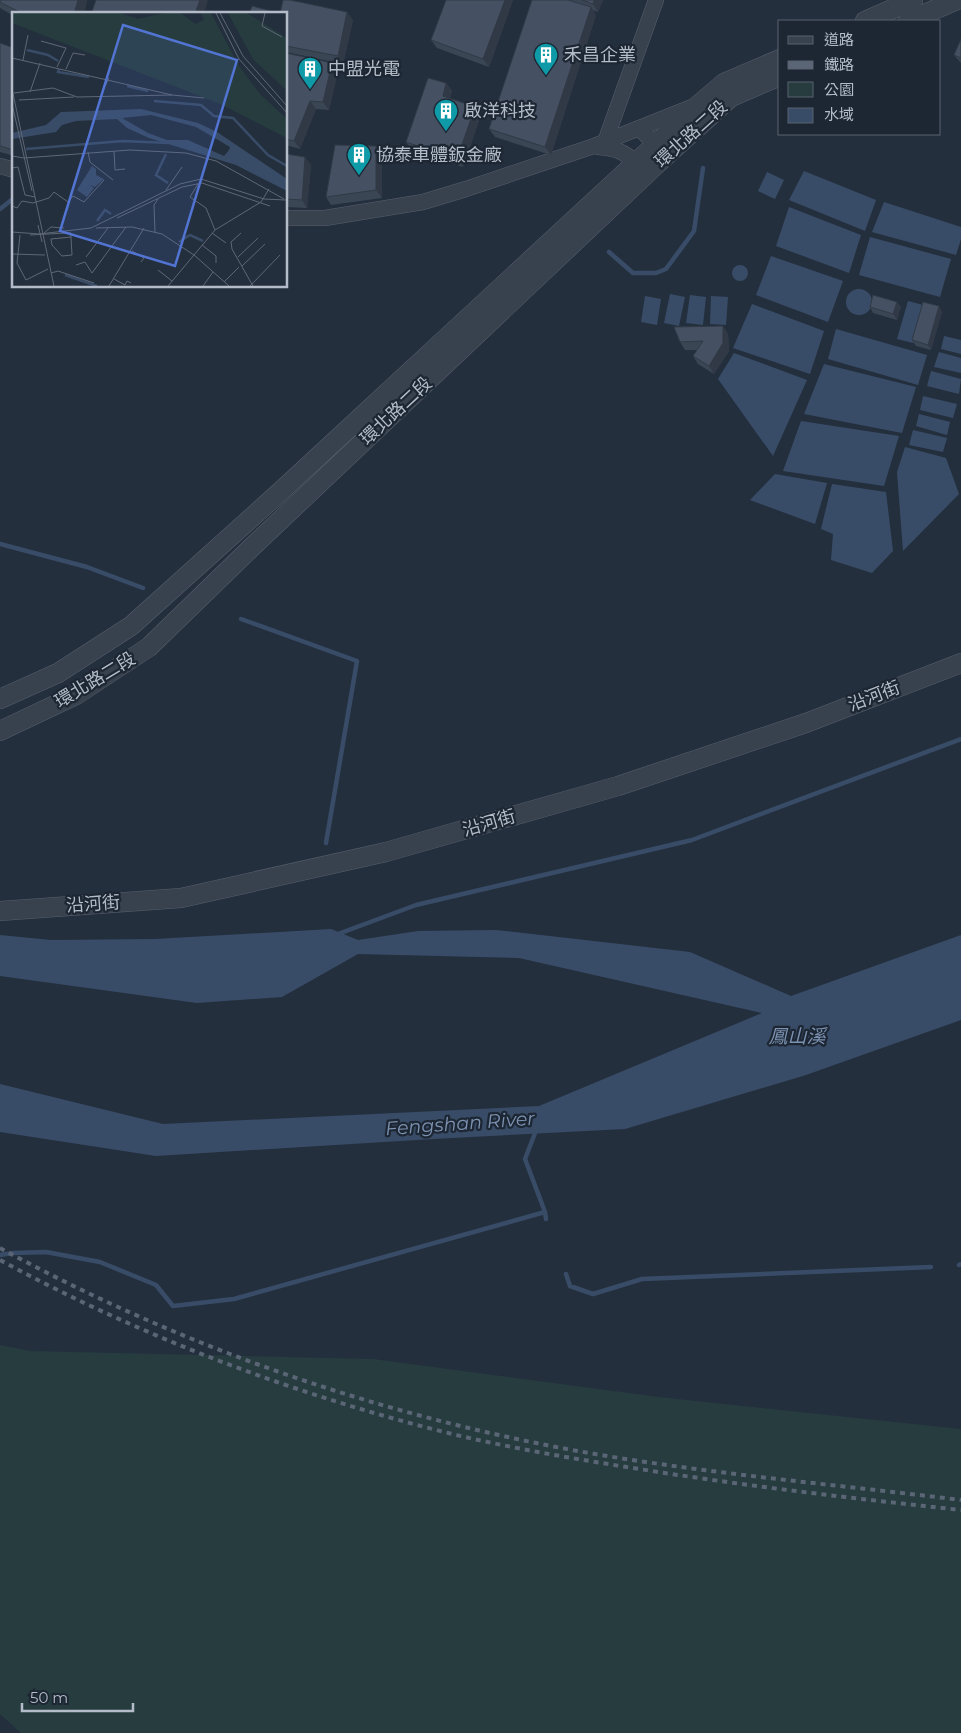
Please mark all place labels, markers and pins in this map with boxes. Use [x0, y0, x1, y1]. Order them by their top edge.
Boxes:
building icon: 禾昌企業 [533, 42, 559, 76]
place label: 禾昌企業 [564, 44, 636, 66]
building icon: 中盟光電 [297, 56, 323, 90]
place label: 中盟光電 [328, 58, 400, 80]
building icon: 啟洋科技 [433, 98, 459, 132]
place label: 啟洋科技 [464, 100, 536, 122]
building icon: 協泰車體鈑金廠 [346, 142, 372, 176]
place label: 協泰車體鈑金廠 [376, 144, 502, 166]

